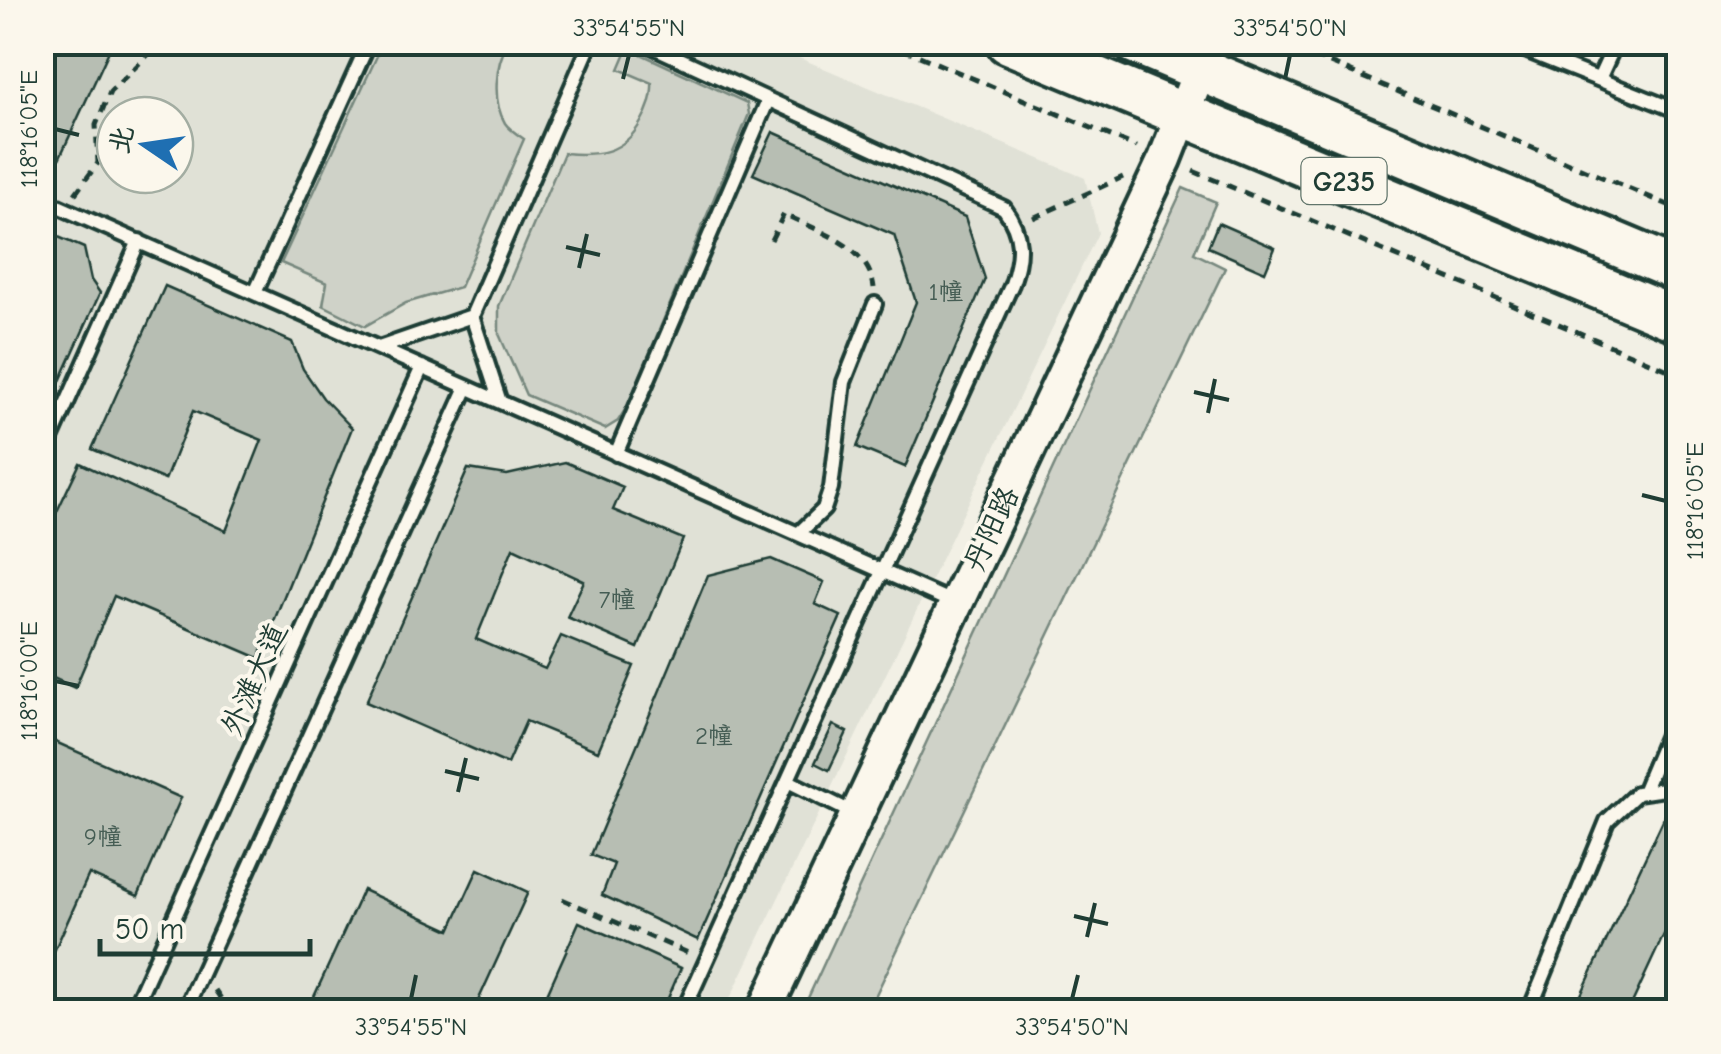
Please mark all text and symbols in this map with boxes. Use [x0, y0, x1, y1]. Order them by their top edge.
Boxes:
text: 33°54'55"N [573, 13, 685, 42]
text: 33°54'50"N [1233, 13, 1347, 42]
text: 118°16'05"E [14, 70, 43, 188]
north arrow [95, 95, 195, 195]
text: 北 [103, 122, 140, 157]
road number: G235 [1302, 158, 1386, 204]
house number: 1幢 [929, 277, 963, 306]
text: 118°16'05"E [1680, 442, 1709, 560]
street label: 丹阳路 [957, 481, 1026, 577]
house number: 7幢 [599, 585, 635, 614]
street label: 外滩大道 [214, 617, 295, 741]
text: 118°16'00"E [14, 621, 43, 741]
house number: 2幢 [695, 721, 733, 750]
house number: 9幢 [84, 822, 122, 851]
scale bar [100, 894, 310, 956]
text: 50 m [115, 912, 184, 947]
text: 33°54'55"N [355, 1012, 467, 1041]
text: 33°54'50"N [1015, 1012, 1129, 1041]

